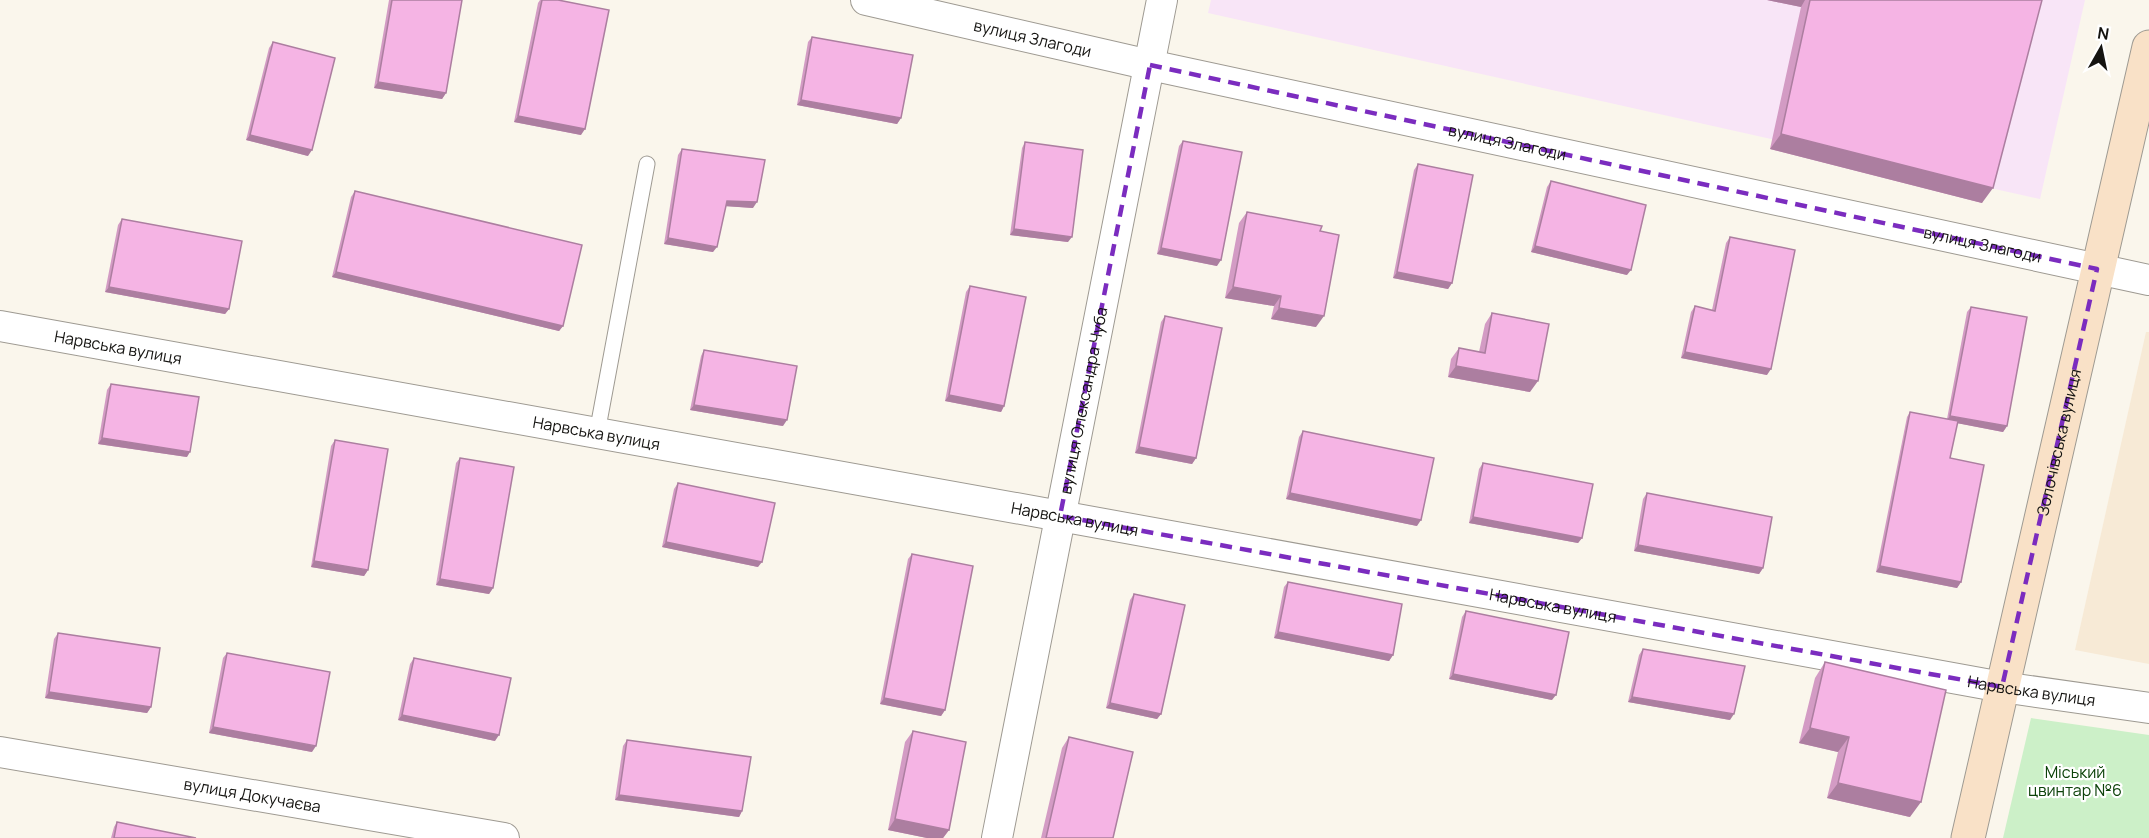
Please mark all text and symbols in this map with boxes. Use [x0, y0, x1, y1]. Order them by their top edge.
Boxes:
street label: вулиця Злагоди [972, 14, 1094, 62]
north arrow [2071, 18, 2131, 78]
text: N [2096, 21, 2111, 45]
street label: вулиця Злагоди [1446, 119, 1568, 165]
street label: вулиця Злагоди [1922, 221, 2044, 268]
street label: вулиця Олександра Чуба [1054, 305, 1112, 496]
street label: Нарвська вулиця [53, 325, 184, 369]
street label: Золочівська вулиця [2031, 367, 2086, 518]
street label: Нарвська вулиця [531, 411, 662, 455]
street label: Нарвська вулиця [1009, 496, 1140, 541]
street label: Нарвська вулиця [1488, 583, 1619, 628]
street label: Нарвська вулиця [1966, 670, 2097, 711]
park label: Міський цвинтар №6 [2028, 761, 2122, 801]
street label: вулиця Докучаєва [182, 773, 323, 818]

